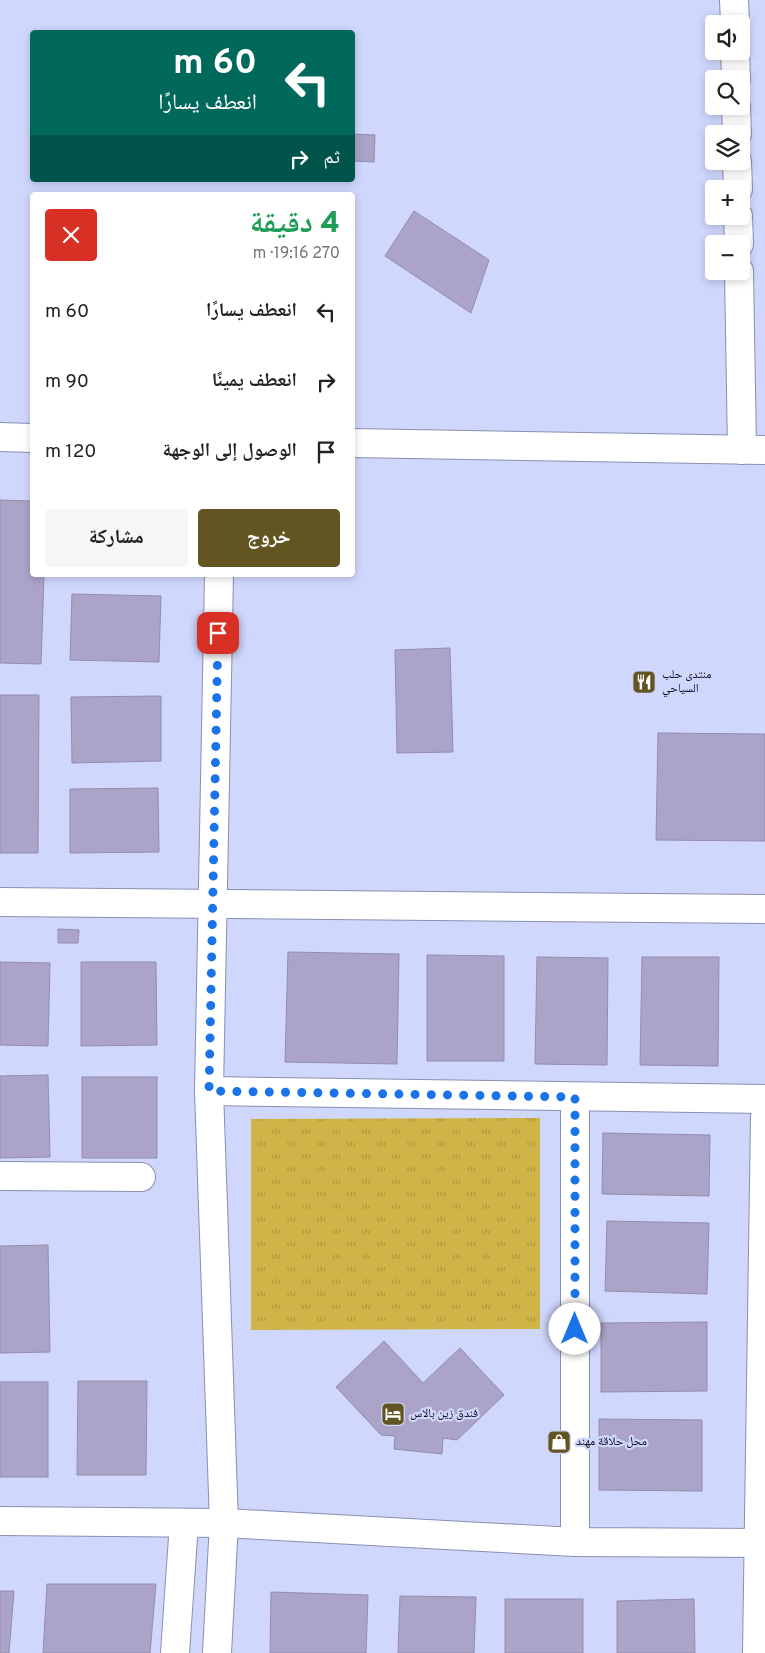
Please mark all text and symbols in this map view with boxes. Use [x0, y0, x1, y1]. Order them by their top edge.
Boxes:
map controls [705, 15, 750, 280]
button: sound [705, 15, 750, 60]
text: 60 m [173, 42, 257, 86]
icon: left [275, 50, 340, 115]
button: search [705, 70, 750, 115]
text: انعطف يسارًا [158, 90, 257, 117]
button: layers [705, 125, 750, 170]
icon: right [285, 145, 313, 173]
text: ثم [323, 146, 340, 170]
button: + [705, 180, 750, 225]
text: 4 دقيقة [250, 206, 340, 243]
button: close [45, 209, 97, 261]
button: − [705, 235, 750, 280]
text: 270 m · 19:16 [253, 244, 340, 264]
icon: left [312, 298, 340, 326]
text: انعطف يسارًا [206, 299, 297, 323]
text: 60 m [45, 300, 89, 324]
icon: right [312, 368, 340, 396]
text: انعطف يمينًا [212, 369, 297, 393]
text: 90 m [45, 370, 89, 394]
icon: arrive [312, 438, 340, 466]
text: الوصول إلى الوجهة [163, 439, 297, 463]
text: 120 m [45, 440, 96, 464]
button: مشاركة [45, 509, 188, 567]
button: خروج [198, 509, 340, 567]
pin [197, 612, 239, 654]
icon: arrive [204, 619, 232, 647]
place label: منتدى حلب السياحي [662, 667, 712, 698]
restaurant icon: منتدى حلب السياحي [631, 669, 657, 695]
position arrow [548, 1302, 600, 1354]
hotel icon: فندق زين بالاس [380, 1401, 406, 1427]
place label: فندق زين بالاس [410, 1406, 478, 1422]
shop icon: محل حلاقة مهند [546, 1429, 572, 1455]
place label: محل حلاقة مهند [576, 1434, 647, 1450]

